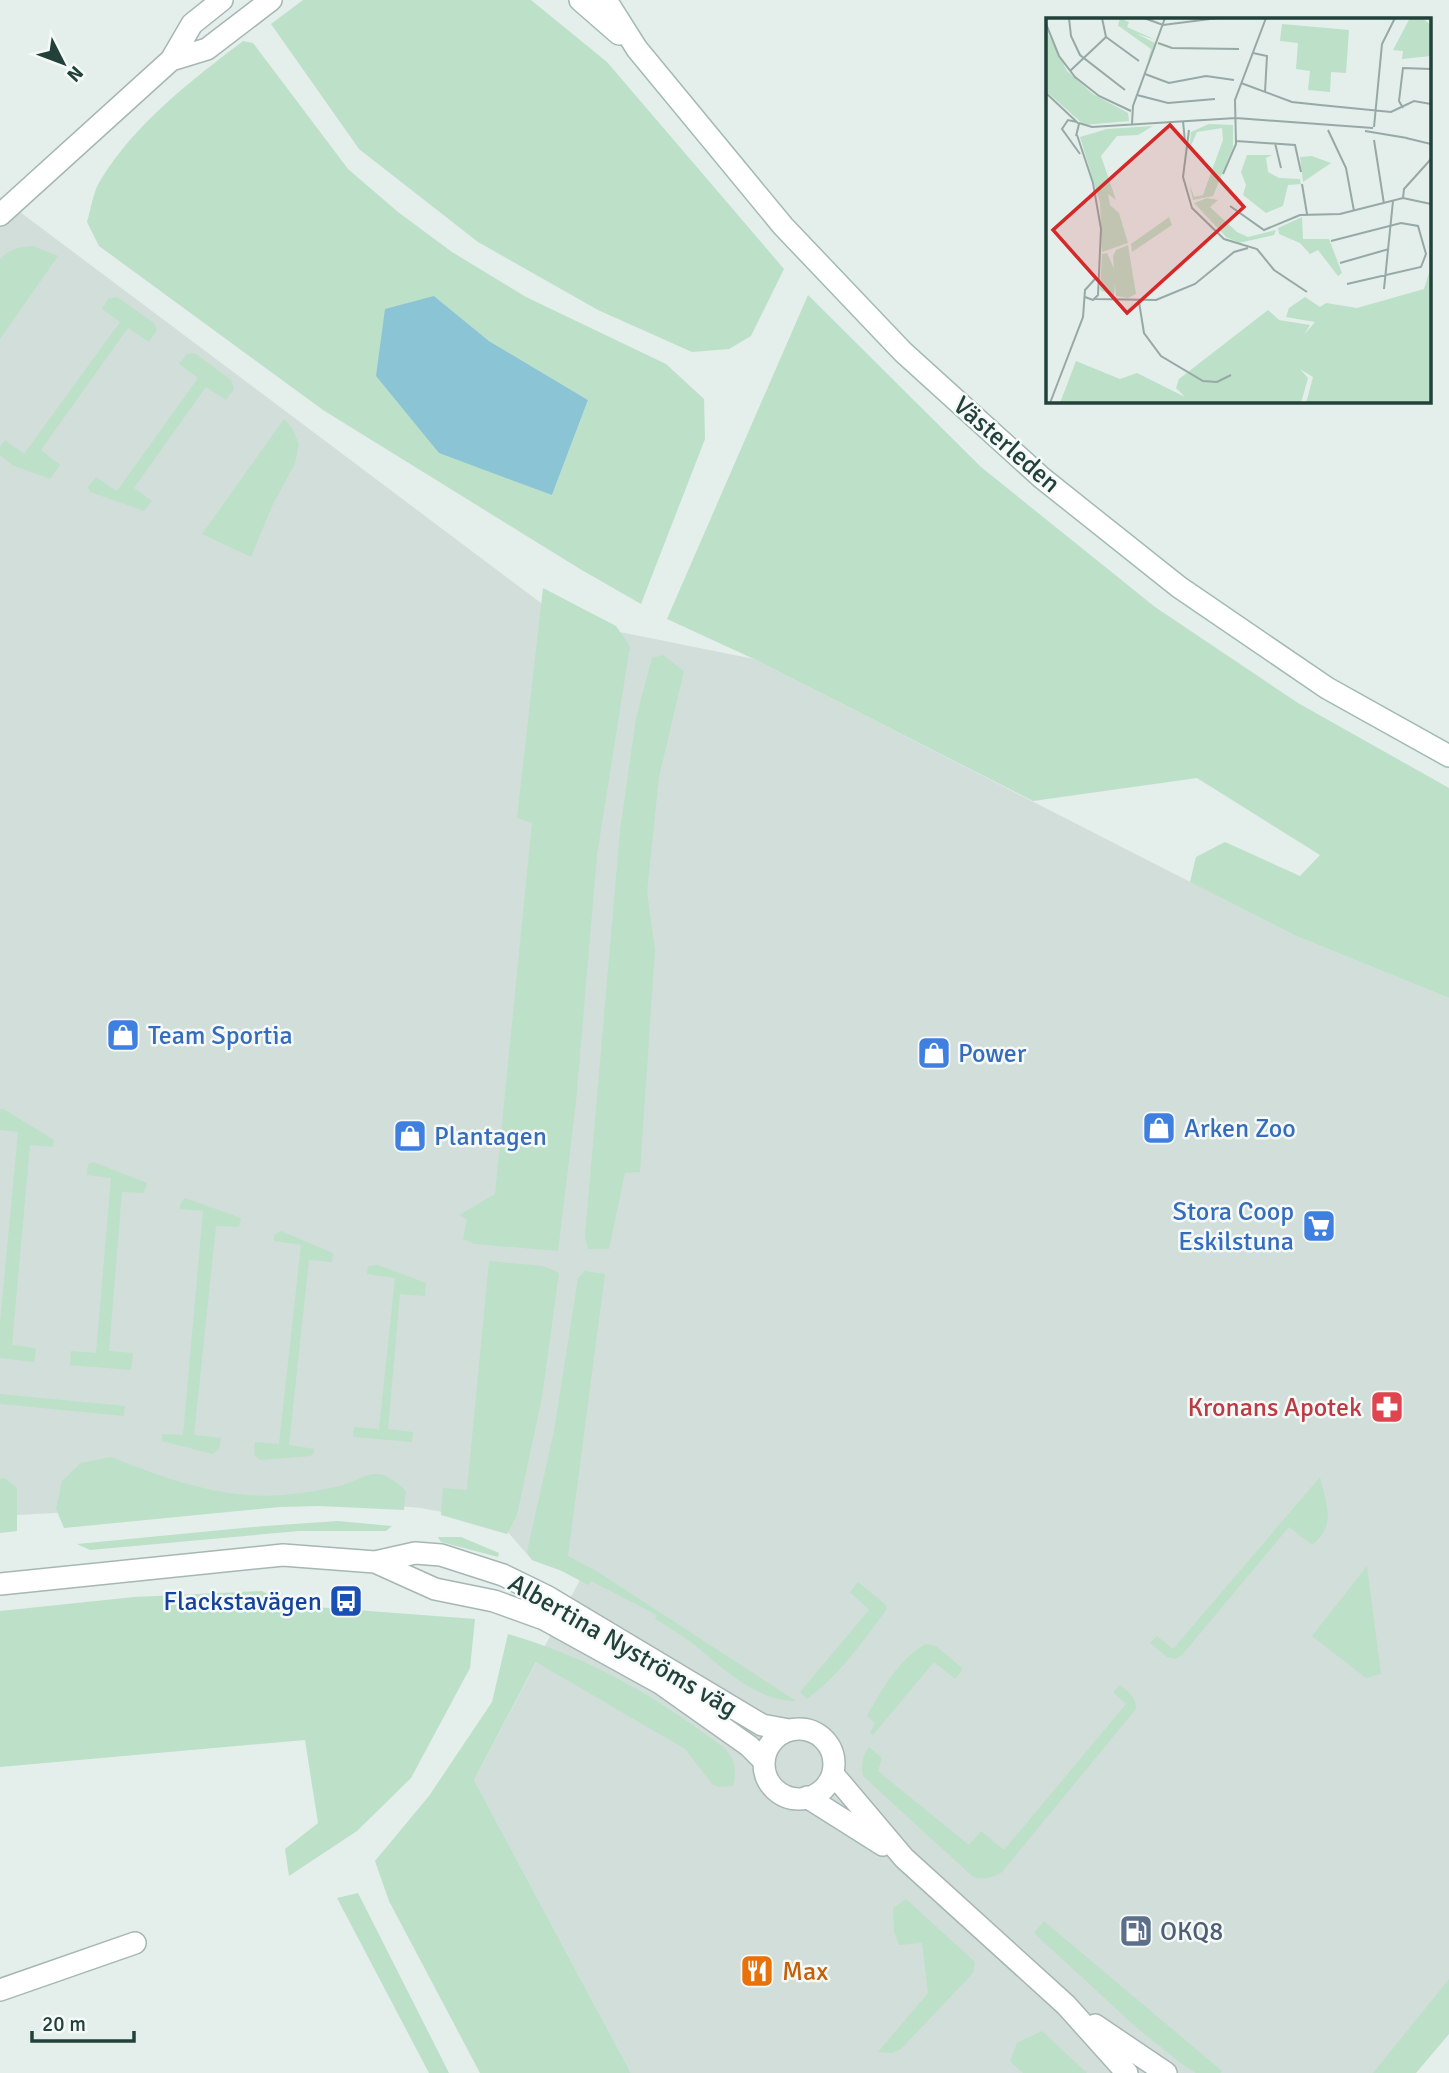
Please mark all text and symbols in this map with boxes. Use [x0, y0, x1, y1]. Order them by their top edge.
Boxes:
inset map [1046, 18, 1432, 402]
north arrow [28, 28, 98, 98]
text: N [62, 61, 88, 87]
street label: Västerleden [946, 390, 1066, 500]
shop icon: Team Sportia [104, 1016, 142, 1054]
place label: Team Sportia [148, 1020, 293, 1052]
shop icon: Power [915, 1034, 953, 1072]
place label: Power [958, 1038, 1027, 1070]
shop icon: Arken Zoo [1140, 1109, 1178, 1147]
place label: Arken Zoo [1184, 1113, 1296, 1145]
shop icon: Plantagen [391, 1117, 429, 1155]
place label: Plantagen [434, 1121, 547, 1153]
place label: Stora Coop Eskilstuna [1173, 1196, 1294, 1258]
supermarket icon: Stora Coop Eskilstuna [1300, 1207, 1338, 1245]
pharmacy icon: Kronans Apotek [1368, 1388, 1406, 1426]
place label: Kronans Apotek [1187, 1392, 1362, 1424]
street label: Albertina Nyströms väg [502, 1567, 743, 1724]
bus stop icon: Flackstavägen [327, 1582, 365, 1620]
place label: Flackstavägen [163, 1586, 322, 1618]
fuel station icon: OKQ8 [1117, 1912, 1155, 1950]
place label: OKQ8 [1160, 1916, 1223, 1948]
restaurant icon: Max [738, 1952, 776, 1990]
place label: Max [782, 1956, 828, 1988]
scale bar [32, 2000, 133, 2044]
text: 20 m [42, 2011, 86, 2037]

